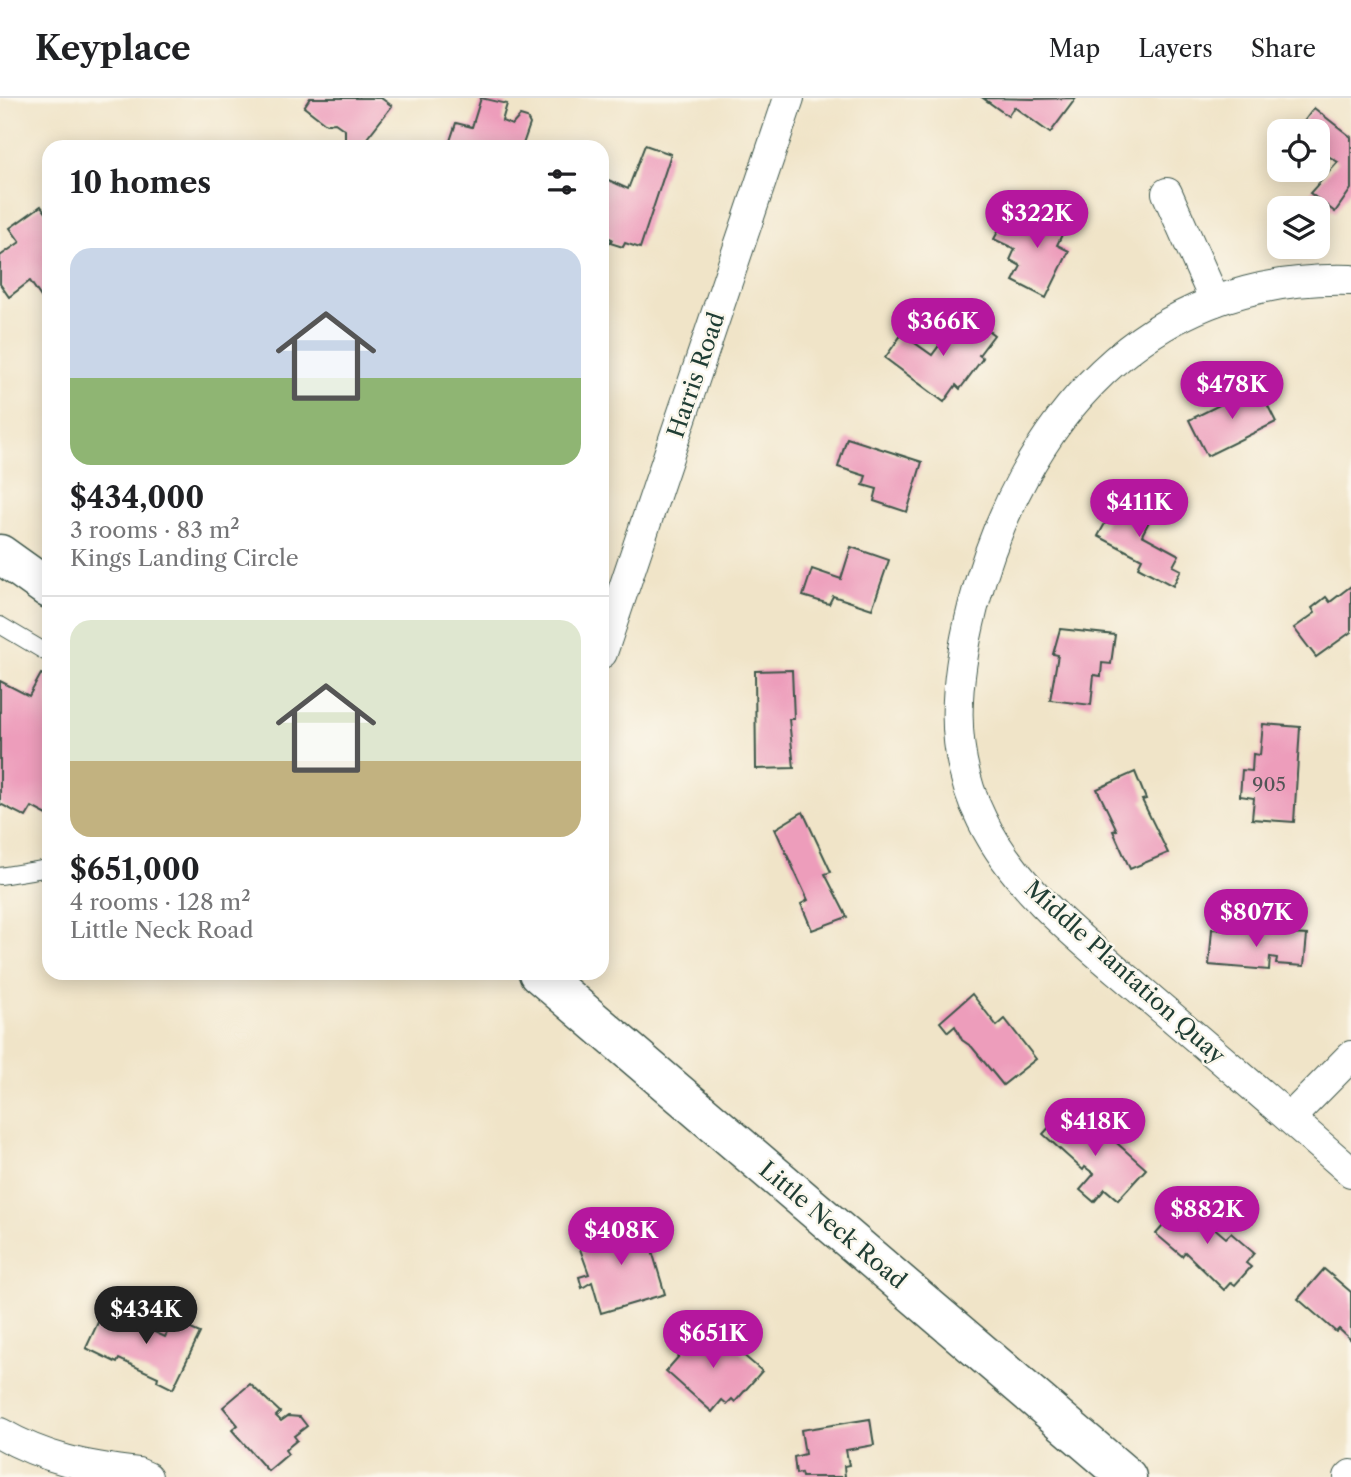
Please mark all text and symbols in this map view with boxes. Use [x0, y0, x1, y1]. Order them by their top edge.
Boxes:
text: Keyplace [35, 28, 191, 69]
text: Map [1049, 34, 1100, 63]
text: Layers [1138, 34, 1213, 63]
text: Share [1251, 34, 1316, 63]
map controls [1267, 119, 1330, 259]
button: locate [1267, 119, 1330, 182]
icon: filters [543, 163, 581, 201]
text: 10 homes [70, 164, 211, 201]
pin: $322K [988, 190, 1086, 250]
button: layers [1267, 196, 1330, 259]
text: $322K [1001, 199, 1073, 227]
icon: home [263, 293, 389, 419]
pin: $366K [894, 299, 992, 358]
text: $366K [907, 307, 979, 335]
street label: Harris Road [661, 308, 731, 442]
pin: $478K [1183, 362, 1281, 421]
text: $478K [1196, 370, 1268, 398]
text: $434,000 [70, 479, 204, 516]
pin: $411K [1090, 480, 1188, 539]
text: $411K [1106, 488, 1172, 516]
text: 3 rooms · 83 m² [70, 516, 240, 544]
text: Kings Landing Circle [70, 544, 299, 572]
icon: home [263, 665, 389, 791]
house number: 905 [1252, 773, 1286, 796]
text: $651,000 [70, 851, 200, 888]
street label: Middle Plantation Quay [1019, 875, 1231, 1070]
text: 4 rooms · 128 m² [70, 888, 251, 916]
pin: $807K [1207, 890, 1305, 949]
text: $807K [1220, 898, 1292, 926]
text: Little Neck Road [70, 916, 253, 944]
pin: $418K [1046, 1098, 1144, 1158]
text: $418K [1060, 1107, 1130, 1135]
street label: Little Neck Road [754, 1155, 912, 1295]
pin: $882K [1158, 1186, 1256, 1246]
text: $882K [1170, 1195, 1244, 1223]
pin: $408K [572, 1208, 670, 1267]
text: $408K [584, 1216, 658, 1244]
pin: $434K [97, 1286, 195, 1346]
text: $434K [110, 1295, 182, 1323]
pin: $651K [664, 1310, 762, 1370]
text: $651K [679, 1319, 747, 1347]

